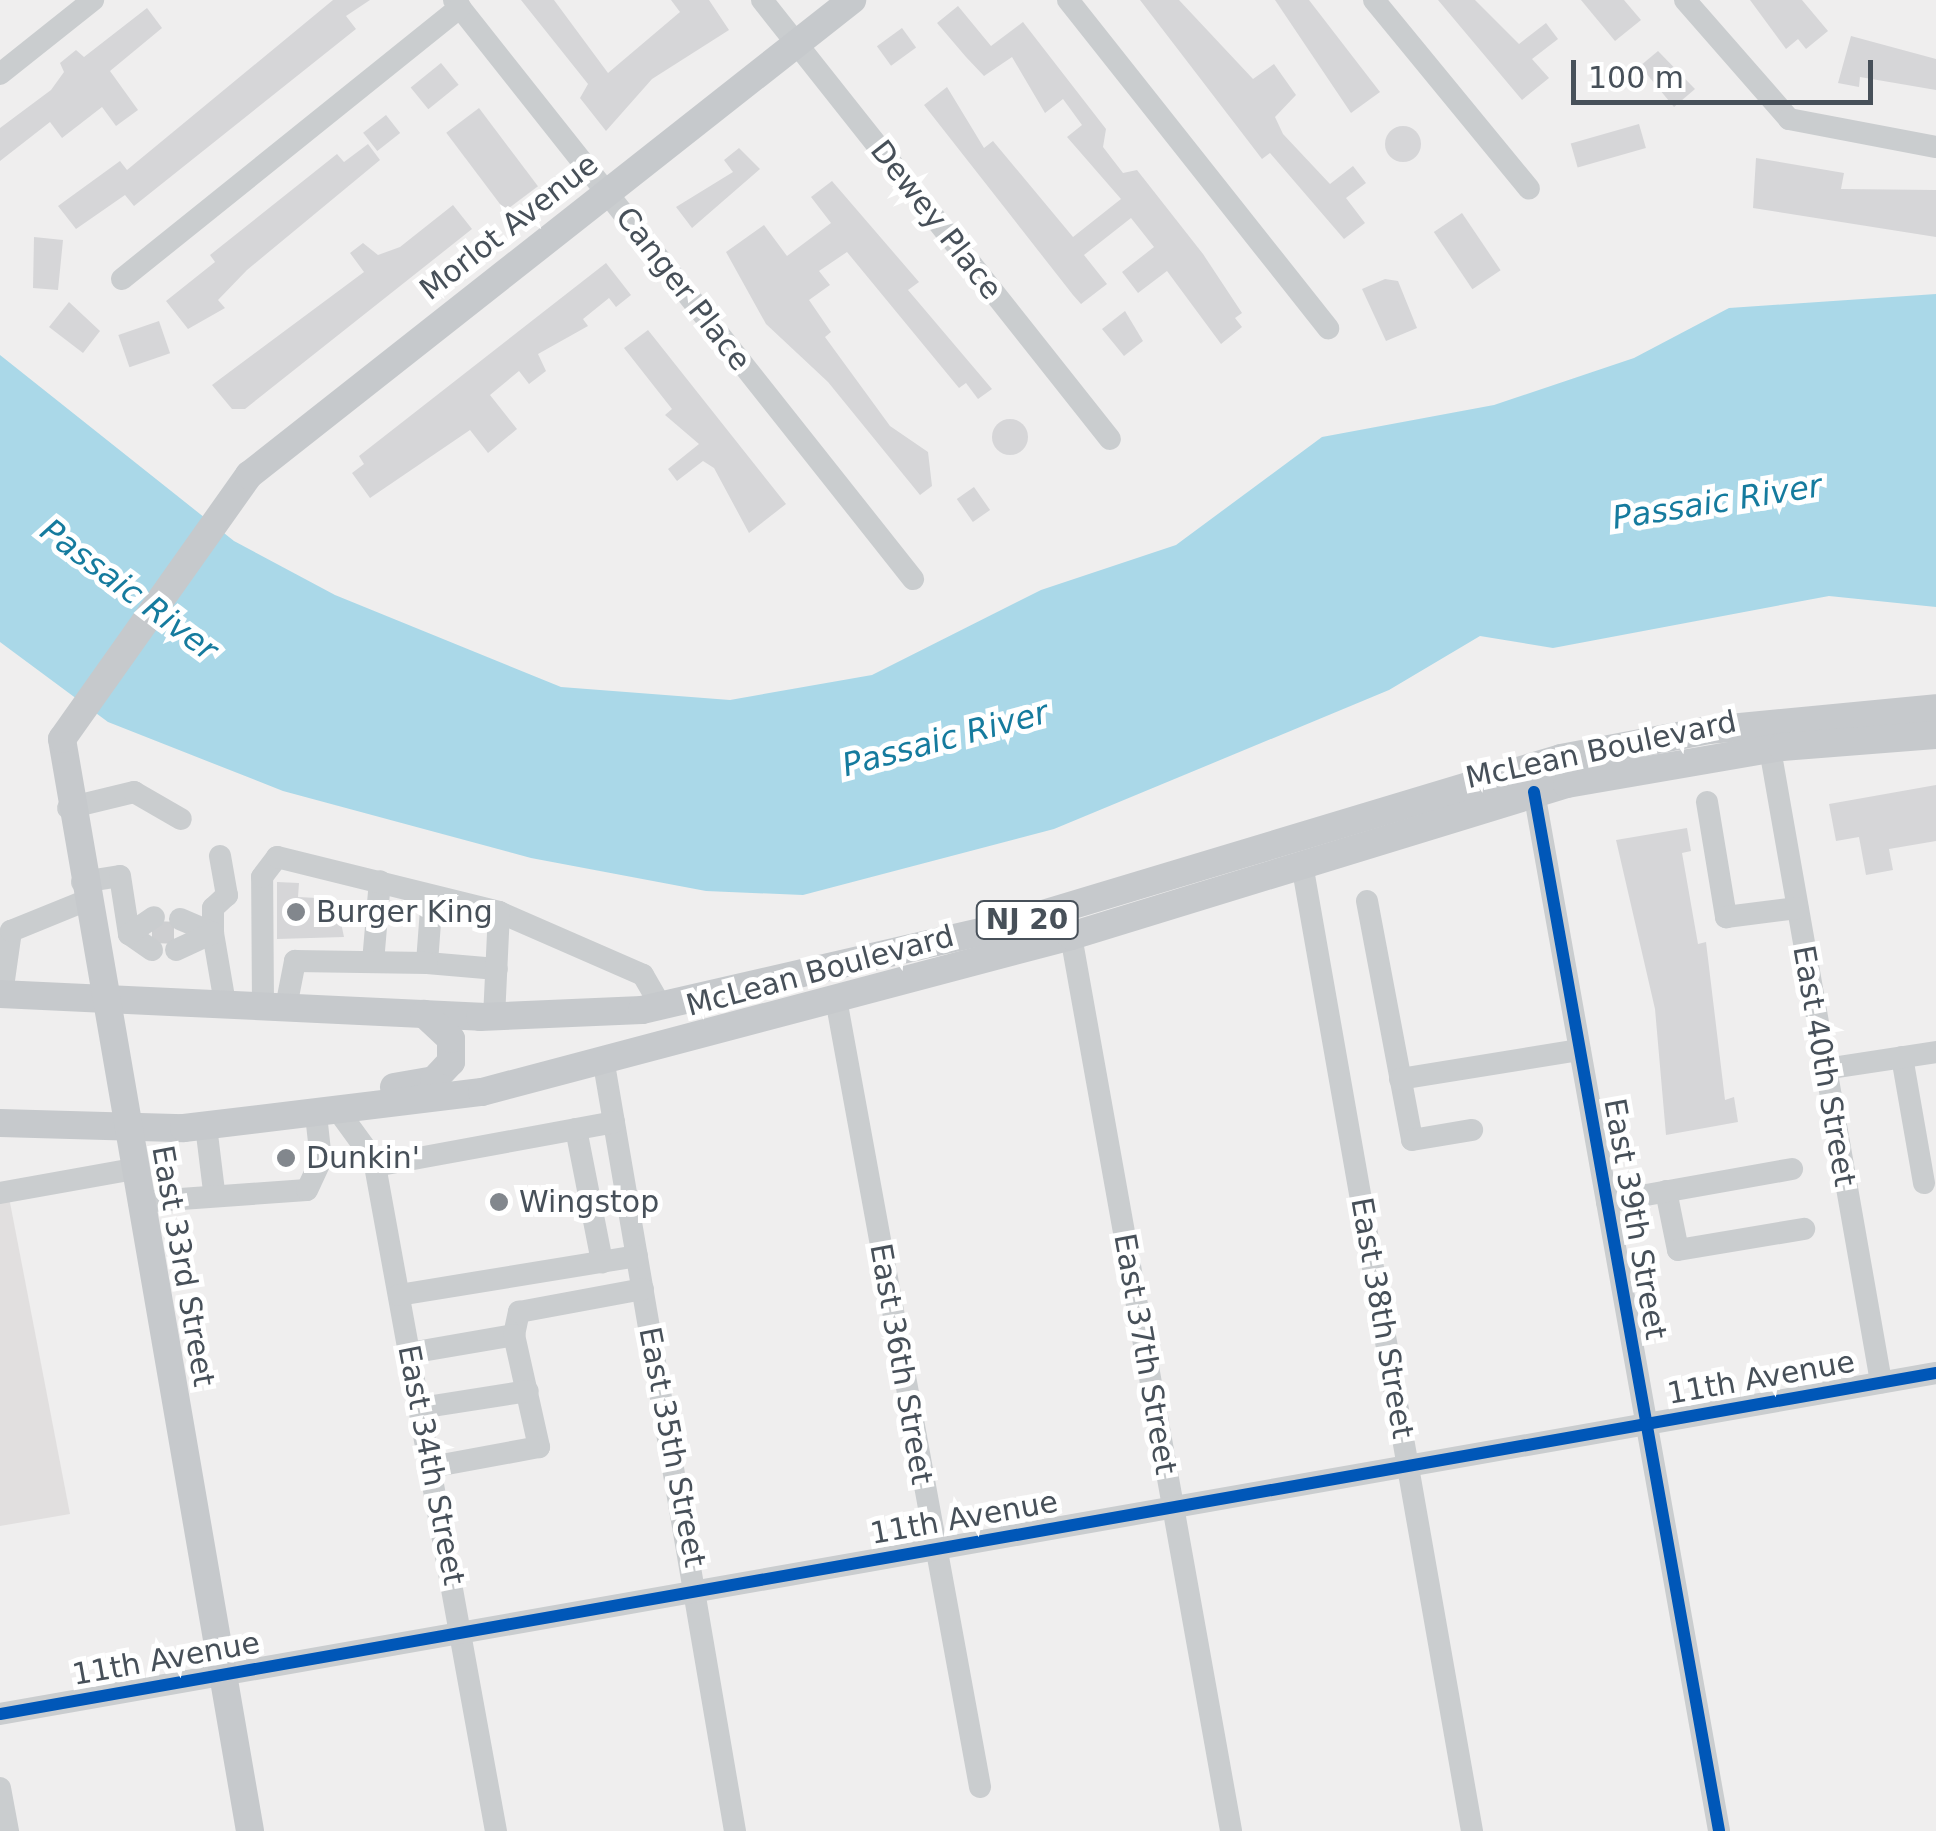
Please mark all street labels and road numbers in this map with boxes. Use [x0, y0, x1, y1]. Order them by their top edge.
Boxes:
street label: Dewey Place [863, 133, 1009, 307]
street label: Morlot Avenue [413, 146, 605, 308]
street label: Canger Place [608, 200, 758, 378]
street label: McLean Boulevard [1462, 704, 1740, 796]
road number: NJ 20 [974, 897, 1080, 943]
street label: McLean Boulevard [682, 918, 958, 1024]
street label: East 40th Street [1785, 943, 1863, 1189]
street label: East 39th Street [1596, 1096, 1674, 1342]
street label: East 33rd Street [144, 1143, 222, 1389]
street label: East 38th Street [1343, 1195, 1421, 1441]
street label: East 37th Street [1106, 1231, 1184, 1477]
street label: East 36th Street [862, 1241, 940, 1487]
street label: East 35th Street [631, 1324, 713, 1570]
street label: East 34th Street [390, 1342, 472, 1588]
street label: 11th Avenue [1664, 1344, 1858, 1412]
street label: 11th Avenue [867, 1484, 1061, 1552]
street label: 11th Avenue [69, 1625, 263, 1693]

